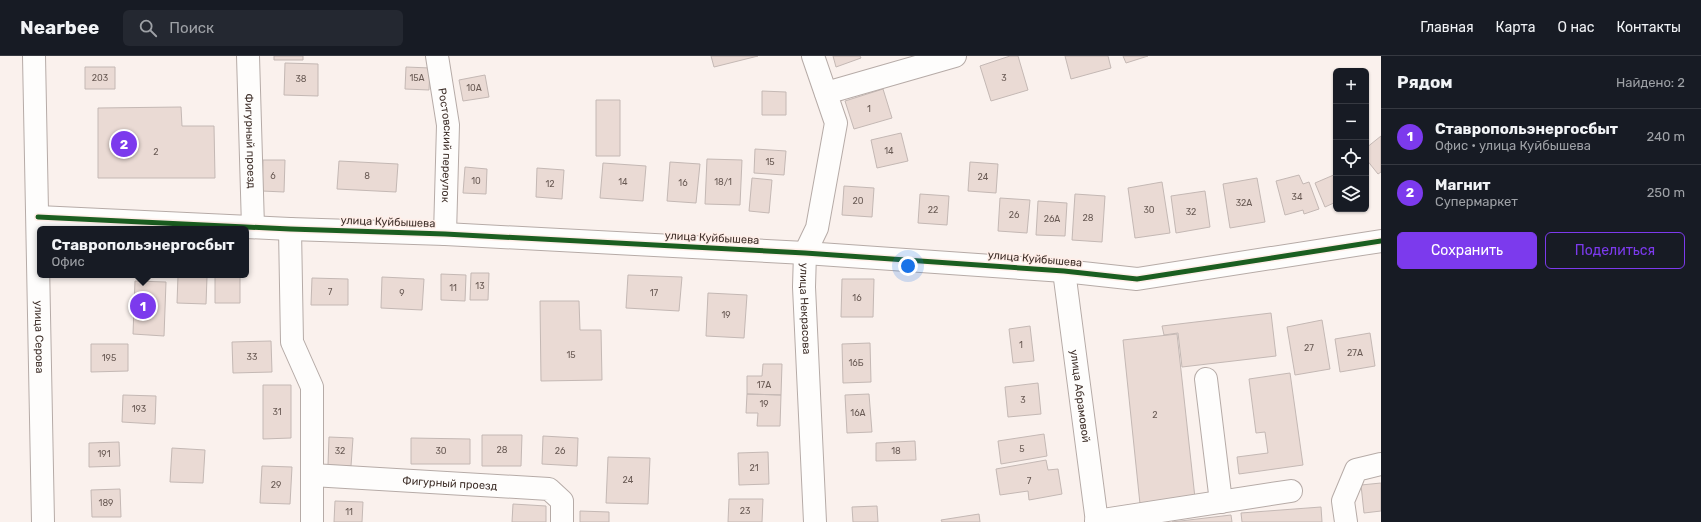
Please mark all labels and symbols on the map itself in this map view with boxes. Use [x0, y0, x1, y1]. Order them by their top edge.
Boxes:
house number: 203 [92, 73, 108, 83]
house number: 15А [409, 73, 425, 83]
house number: 3 [1001, 73, 1007, 83]
house number: 38 [295, 74, 307, 84]
house number: 10А [466, 83, 482, 93]
street label: Ростовский переулок [436, 87, 454, 203]
street label: Фигурный проезд [243, 93, 258, 189]
house number: 1 [867, 104, 871, 114]
pin: 2 [111, 129, 137, 159]
house number: 14 [884, 146, 894, 156]
house number: 2 [153, 147, 159, 157]
house number: 15 [765, 157, 775, 167]
house number: 6 [270, 171, 276, 181]
house number: 8 [364, 171, 370, 181]
house number: 24 [978, 172, 989, 182]
house number: 10 [471, 176, 481, 186]
house number: 14 [618, 177, 628, 187]
house number: 18/1 [714, 177, 732, 187]
house number: 16 [678, 178, 688, 188]
house number: 12 [545, 179, 555, 189]
house number: 34 [1292, 192, 1303, 202]
house number: 20 [853, 196, 864, 206]
house number: 32А [1236, 198, 1252, 208]
house number: 22 [928, 205, 938, 215]
house number: 30 [1143, 205, 1155, 215]
house number: 32 [1186, 207, 1196, 217]
house number: 26 [1009, 210, 1020, 220]
house number: 28 [1082, 213, 1094, 223]
street label: улица Куйбышева [340, 214, 436, 230]
house number: 26А [1044, 214, 1060, 224]
street label: улица Куйбышева [664, 229, 760, 247]
street label: улица Куйбышева [987, 248, 1083, 270]
your location [898, 256, 918, 276]
street label: улица Некрасова [797, 263, 814, 355]
house number: 13 [475, 281, 485, 291]
house number: 11 [449, 283, 457, 293]
house number: 7 [328, 287, 333, 297]
house number: 9 [399, 288, 405, 298]
house number: 17 [650, 288, 659, 298]
pin: 1 [130, 291, 156, 321]
house number: 16 [852, 293, 862, 303]
street label: улица Серова [32, 300, 47, 374]
house number: 19 [721, 310, 731, 320]
house number: 1 [1019, 340, 1023, 350]
house number: 27 [1304, 343, 1314, 353]
house number: 27А [1347, 348, 1363, 358]
street label: улица Абрамовой [1068, 349, 1093, 443]
house number: 15 [566, 350, 576, 360]
house number: 33 [247, 352, 257, 362]
house number: 195 [102, 353, 116, 363]
house number: 16Б [848, 358, 864, 368]
house number: 17А [757, 380, 771, 390]
house number: 3 [1020, 395, 1026, 405]
house number: 19 [759, 399, 769, 409]
house number: 193 [132, 404, 146, 414]
house number: 31 [272, 407, 282, 417]
house number: 16А [850, 408, 866, 418]
house number: 2 [1152, 410, 1158, 420]
house number: 5 [1019, 444, 1025, 454]
house number: 28 [496, 445, 508, 455]
house number: 32 [335, 446, 345, 456]
house number: 30 [435, 446, 447, 456]
house number: 26 [555, 446, 566, 456]
house number: 18 [891, 446, 901, 456]
house number: 191 [97, 449, 111, 459]
house number: 21 [749, 463, 759, 473]
street label: Фигурный проезд [402, 474, 498, 492]
house number: 24 [623, 475, 634, 485]
house number: 7 [1027, 476, 1032, 486]
house number: 29 [271, 480, 281, 490]
house number: 189 [99, 498, 113, 508]
house number: 23 [740, 506, 750, 516]
house number: 11 [345, 507, 353, 517]

